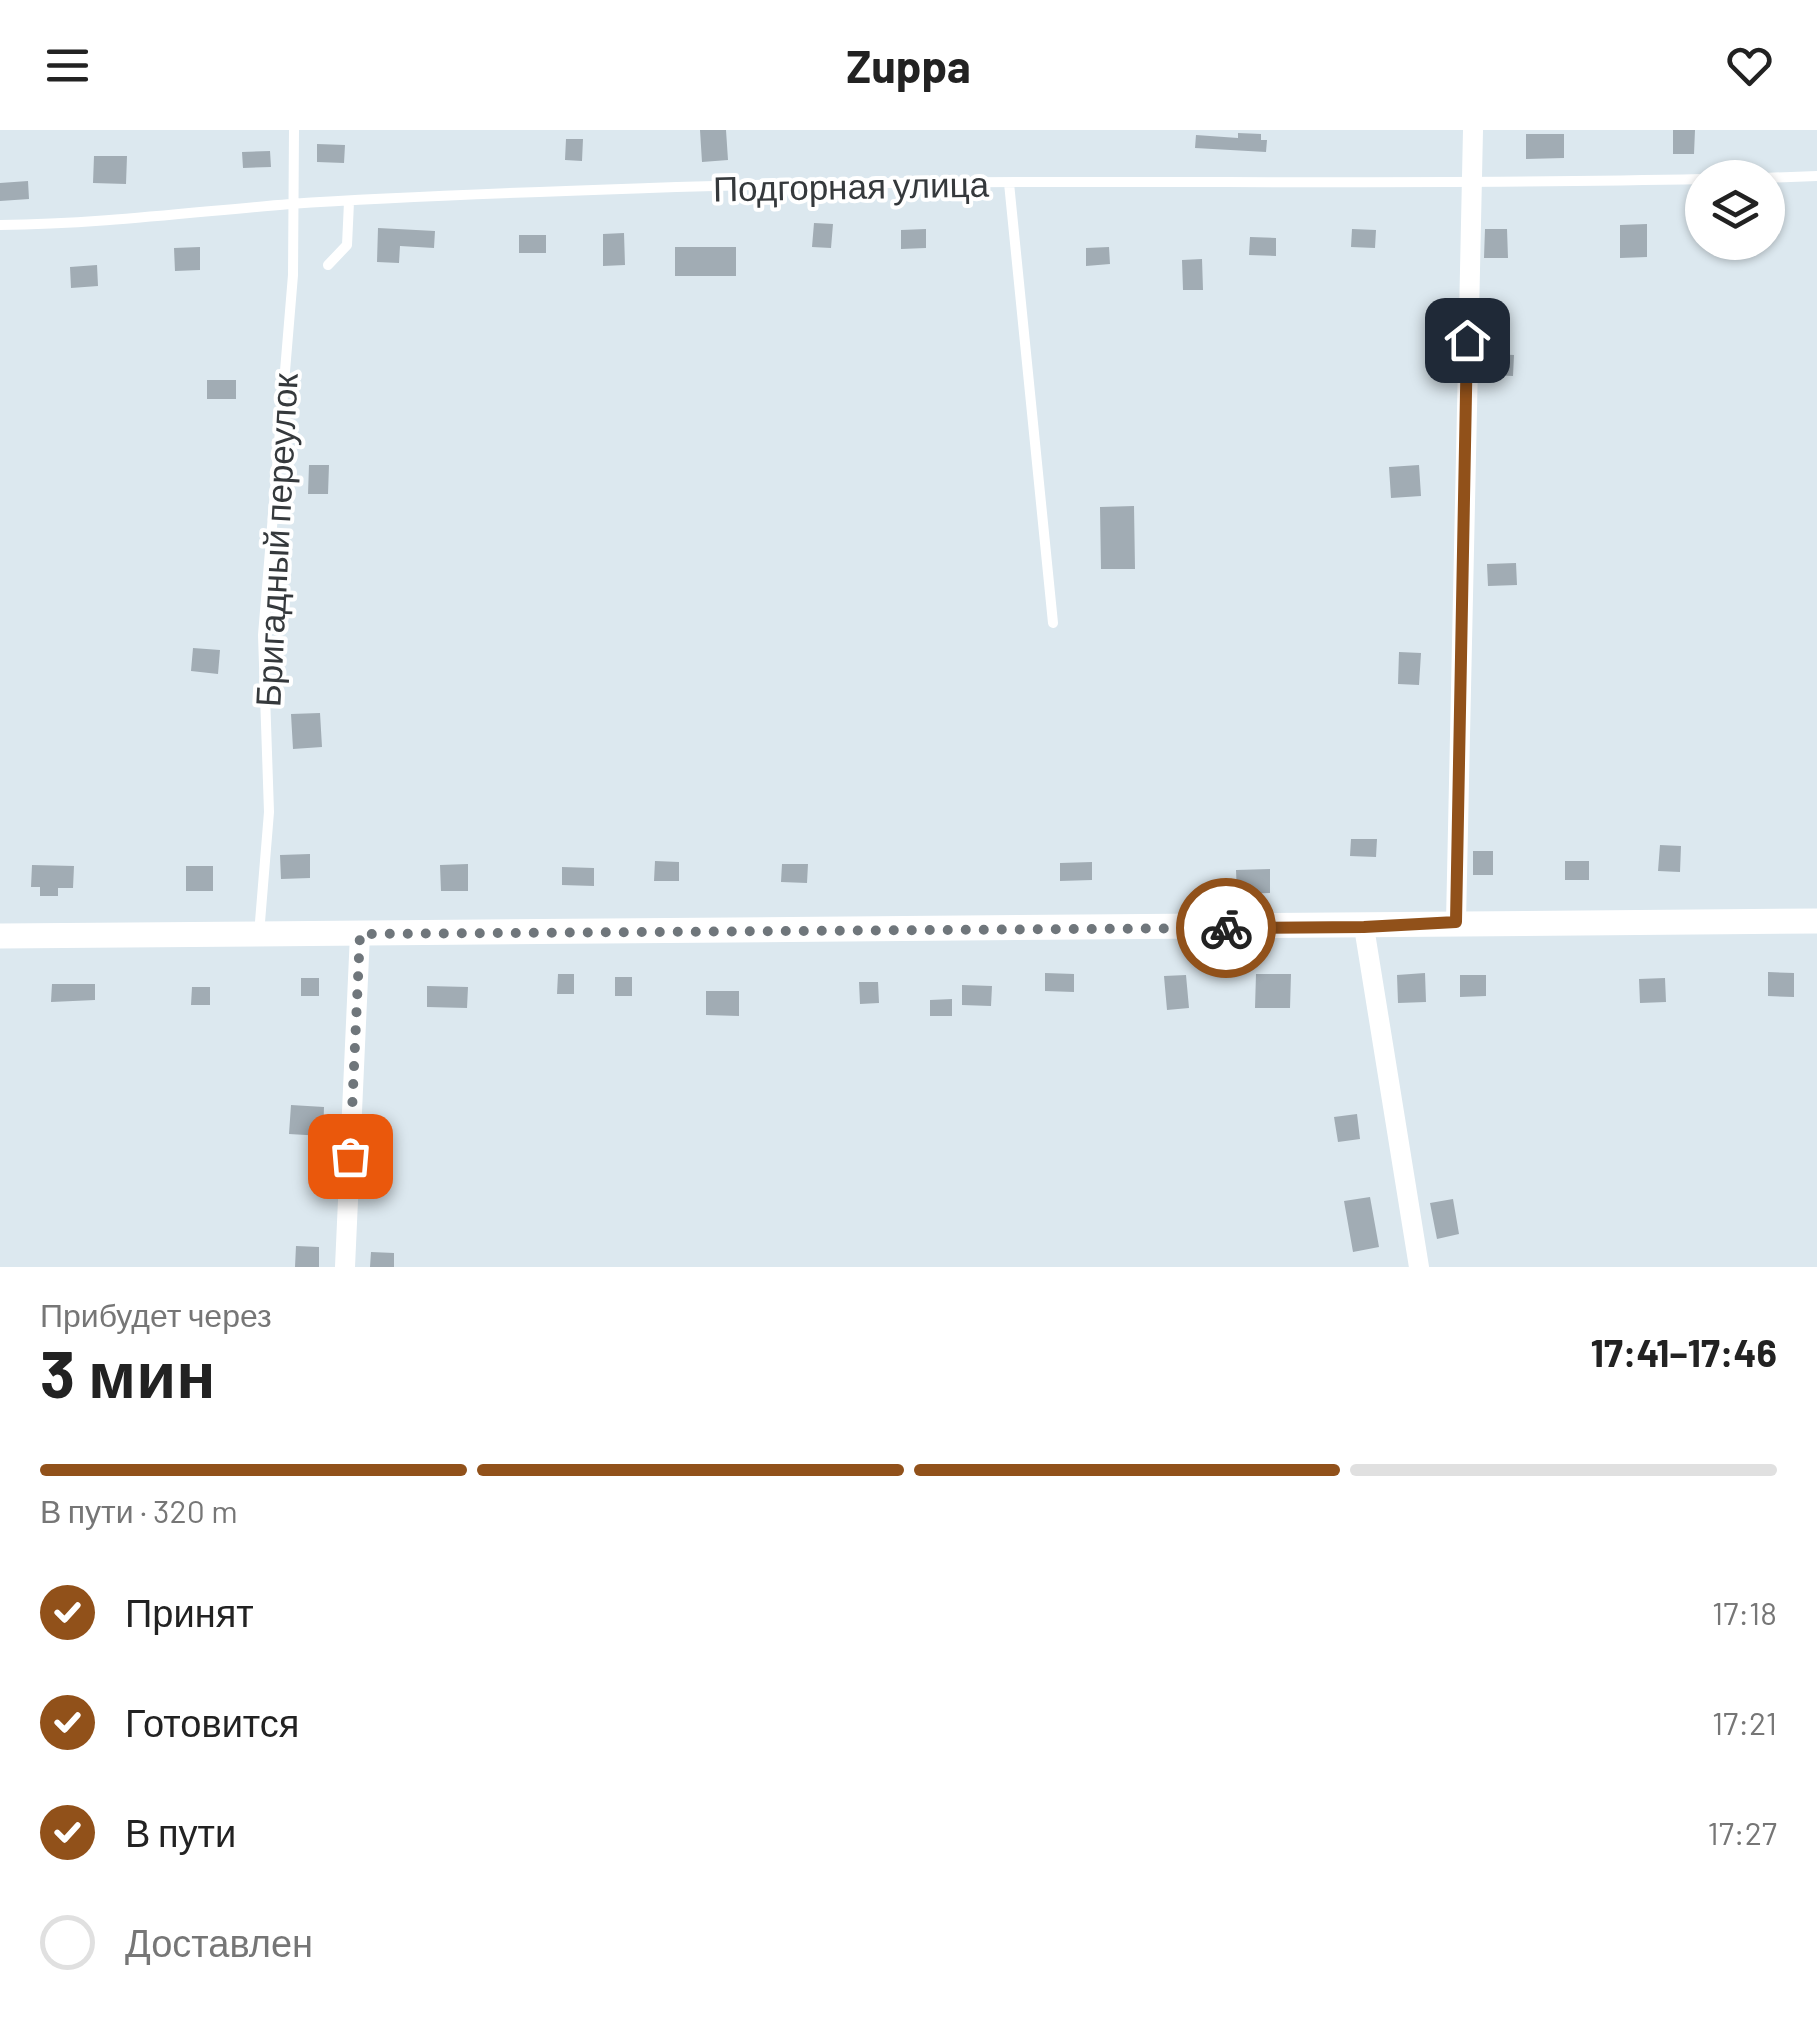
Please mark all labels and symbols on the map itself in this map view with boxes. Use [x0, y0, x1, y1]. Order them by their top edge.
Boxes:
street label: Подгорная улица [713, 162, 990, 208]
pin [1425, 298, 1510, 383]
street label: Бригадный переулок [245, 371, 305, 708]
courier [1176, 878, 1276, 978]
pin [308, 1114, 393, 1199]

